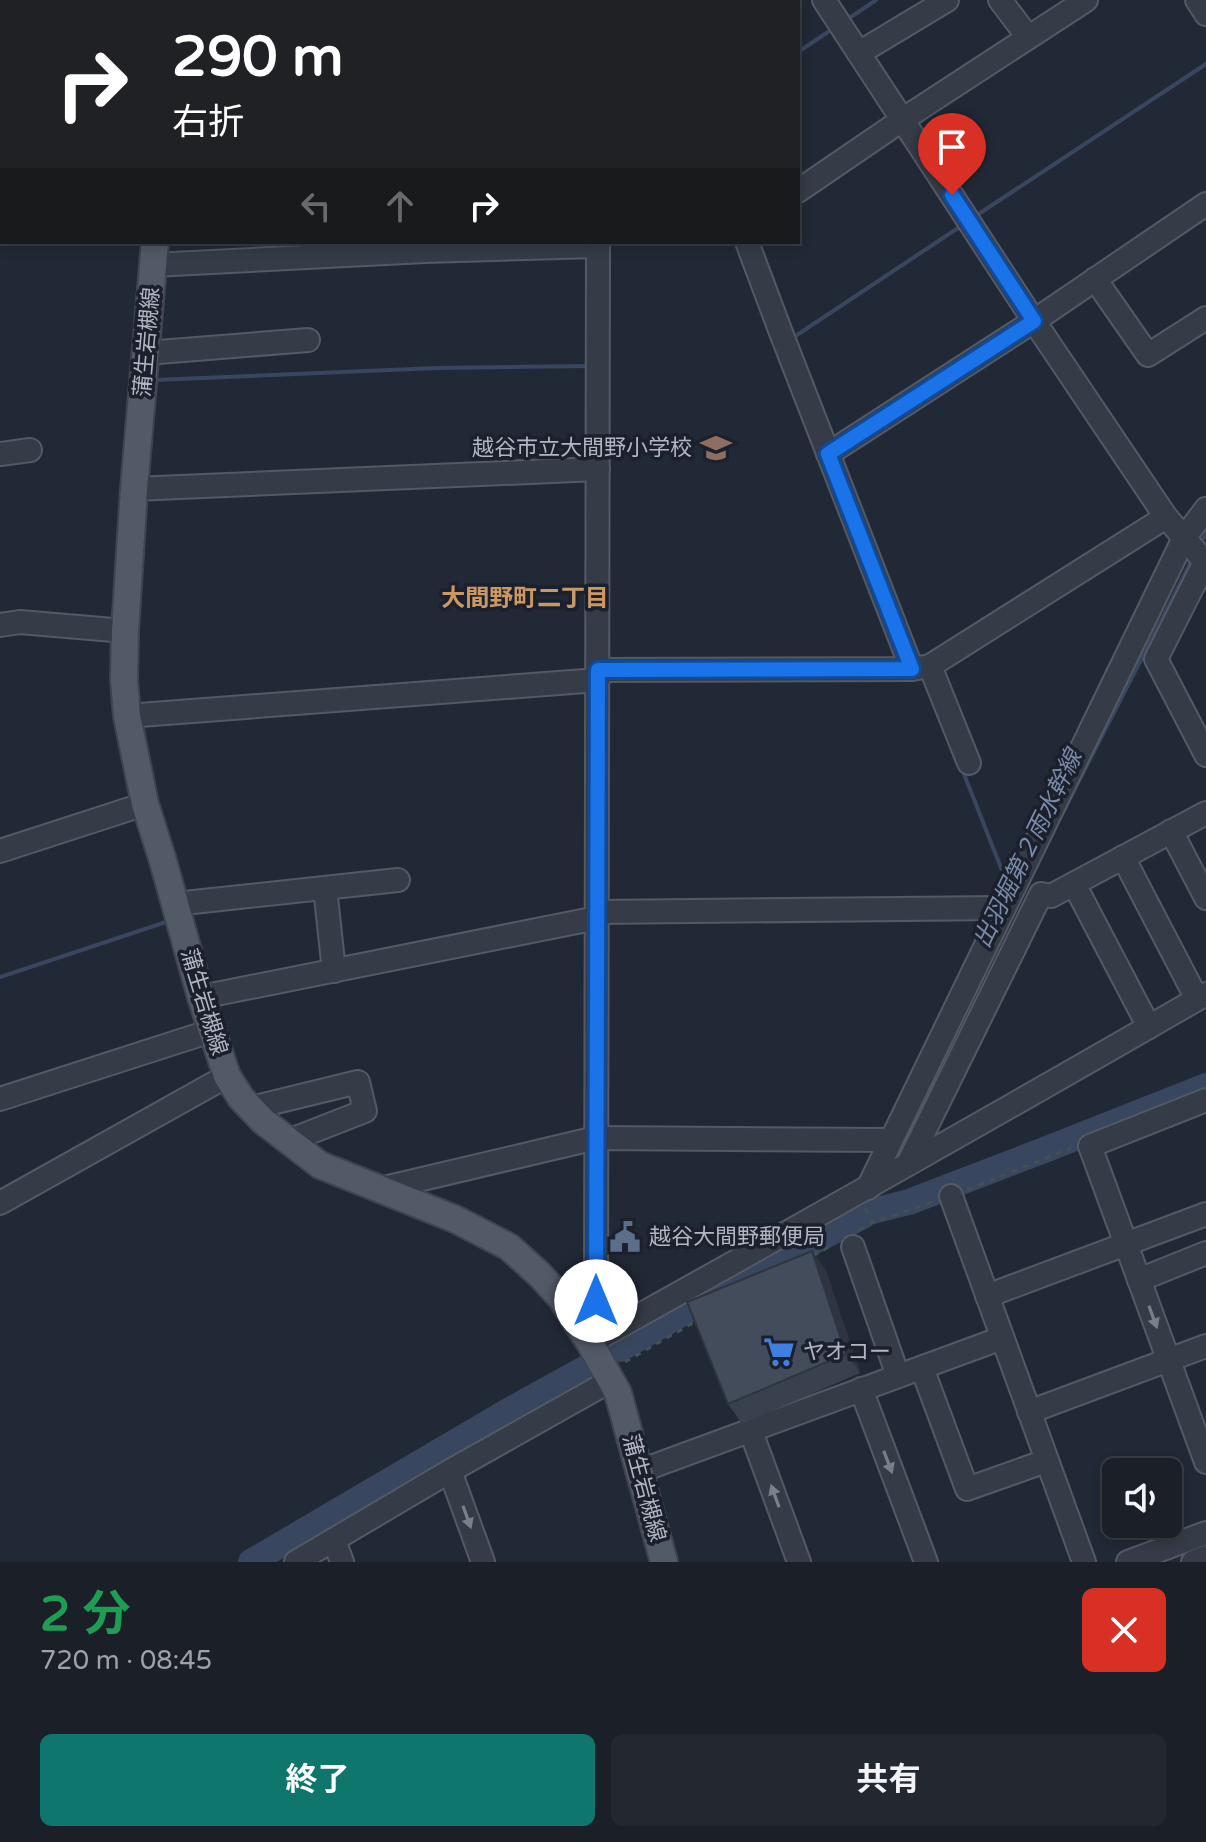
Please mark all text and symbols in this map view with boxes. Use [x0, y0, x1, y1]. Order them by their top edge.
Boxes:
text: 290 m [172, 24, 343, 91]
icon: right [40, 32, 144, 136]
text: 右折 [172, 101, 244, 144]
pin [918, 113, 986, 195]
icon: arrive [930, 125, 974, 169]
icon: left [294, 184, 338, 228]
icon: ahead [378, 184, 422, 228]
icon: right [462, 184, 506, 228]
street label: 蒲生岩槻線 [129, 286, 165, 398]
school or university icon: 越谷市立大間野小学校 [699, 431, 733, 465]
place label: 越谷市立大間野小学校 [472, 435, 692, 461]
district label: 大間野町二丁目 [441, 584, 609, 613]
water label: 出羽堀第２雨水幹線 [968, 743, 1090, 952]
street label: 蒲生岩槻線 [175, 946, 233, 1058]
public building icon: 越谷大間野郵便局 [608, 1220, 642, 1254]
place label: 越谷大間野郵便局 [649, 1224, 825, 1250]
position arrow [554, 1259, 638, 1343]
one-way arrow [1147, 1305, 1160, 1329]
supermarket icon: ヤオコー [762, 1335, 796, 1369]
place label: ヤオコー [803, 1339, 891, 1365]
street label: 蒲生岩槻線 [617, 1432, 671, 1544]
one-way arrow [882, 1450, 895, 1474]
map controls [1102, 1458, 1182, 1538]
button: sound [1102, 1458, 1182, 1538]
one-way arrow [768, 1483, 781, 1507]
one-way arrow [461, 1505, 473, 1529]
text: 2 分 [40, 1586, 131, 1644]
button: close [1082, 1588, 1166, 1672]
text: 720 m · 08:45 [40, 1645, 212, 1676]
button: 終了 [40, 1734, 595, 1826]
button: 共有 [611, 1734, 1166, 1826]

